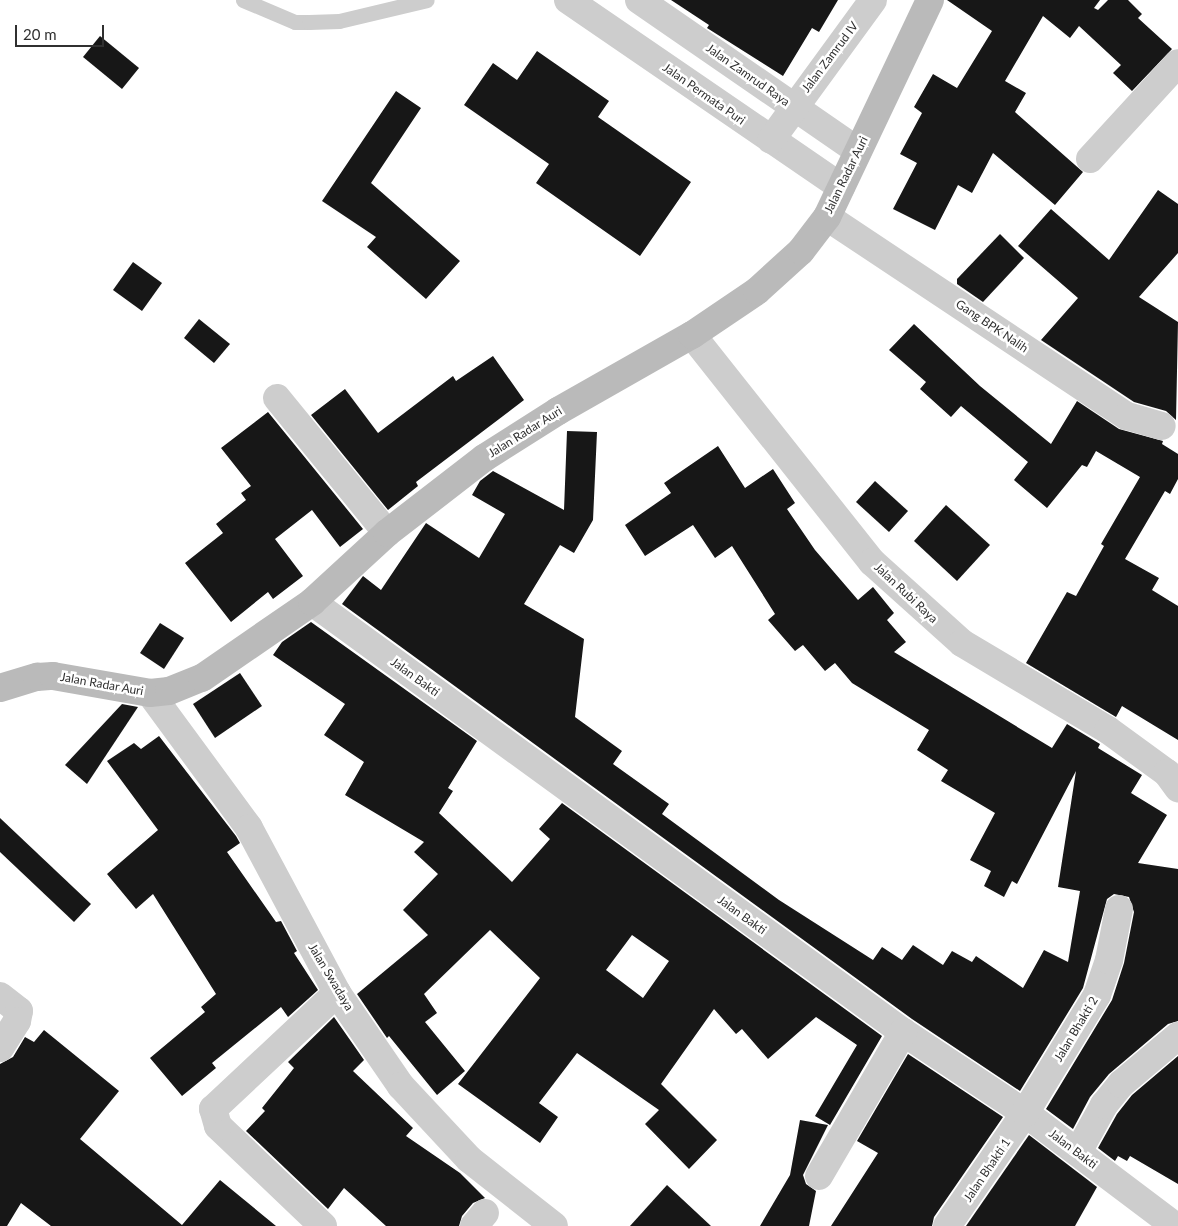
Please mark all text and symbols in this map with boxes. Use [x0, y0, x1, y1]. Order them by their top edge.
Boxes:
scale bar [18, 15, 106, 47]
street label: Jalan Zamrud IV [799, 19, 861, 95]
text: 20 m [23, 25, 57, 43]
street label: Jalan Zamrud Raya [704, 41, 792, 109]
street label: Jalan Permata Puri [660, 60, 748, 128]
street label: Jalan Radar Auri [821, 134, 871, 216]
street label: Gang BPK Nalih [953, 297, 1031, 355]
street label: Jalan Radar Auri [485, 403, 565, 461]
street label: Jalan Rubi Raya [871, 560, 941, 626]
street label: Jalan Bakti [388, 655, 442, 699]
street label: Jalan Radar Auri [59, 670, 145, 698]
street label: Jalan Bakti [715, 893, 769, 937]
street label: Jalan Swadaya [305, 941, 357, 1013]
street label: Jalan Bhakti 2 [1051, 994, 1101, 1064]
street label: Jalan Bakti [1046, 1126, 1100, 1172]
street label: Jalan Bhakti 1 [961, 1136, 1013, 1204]

